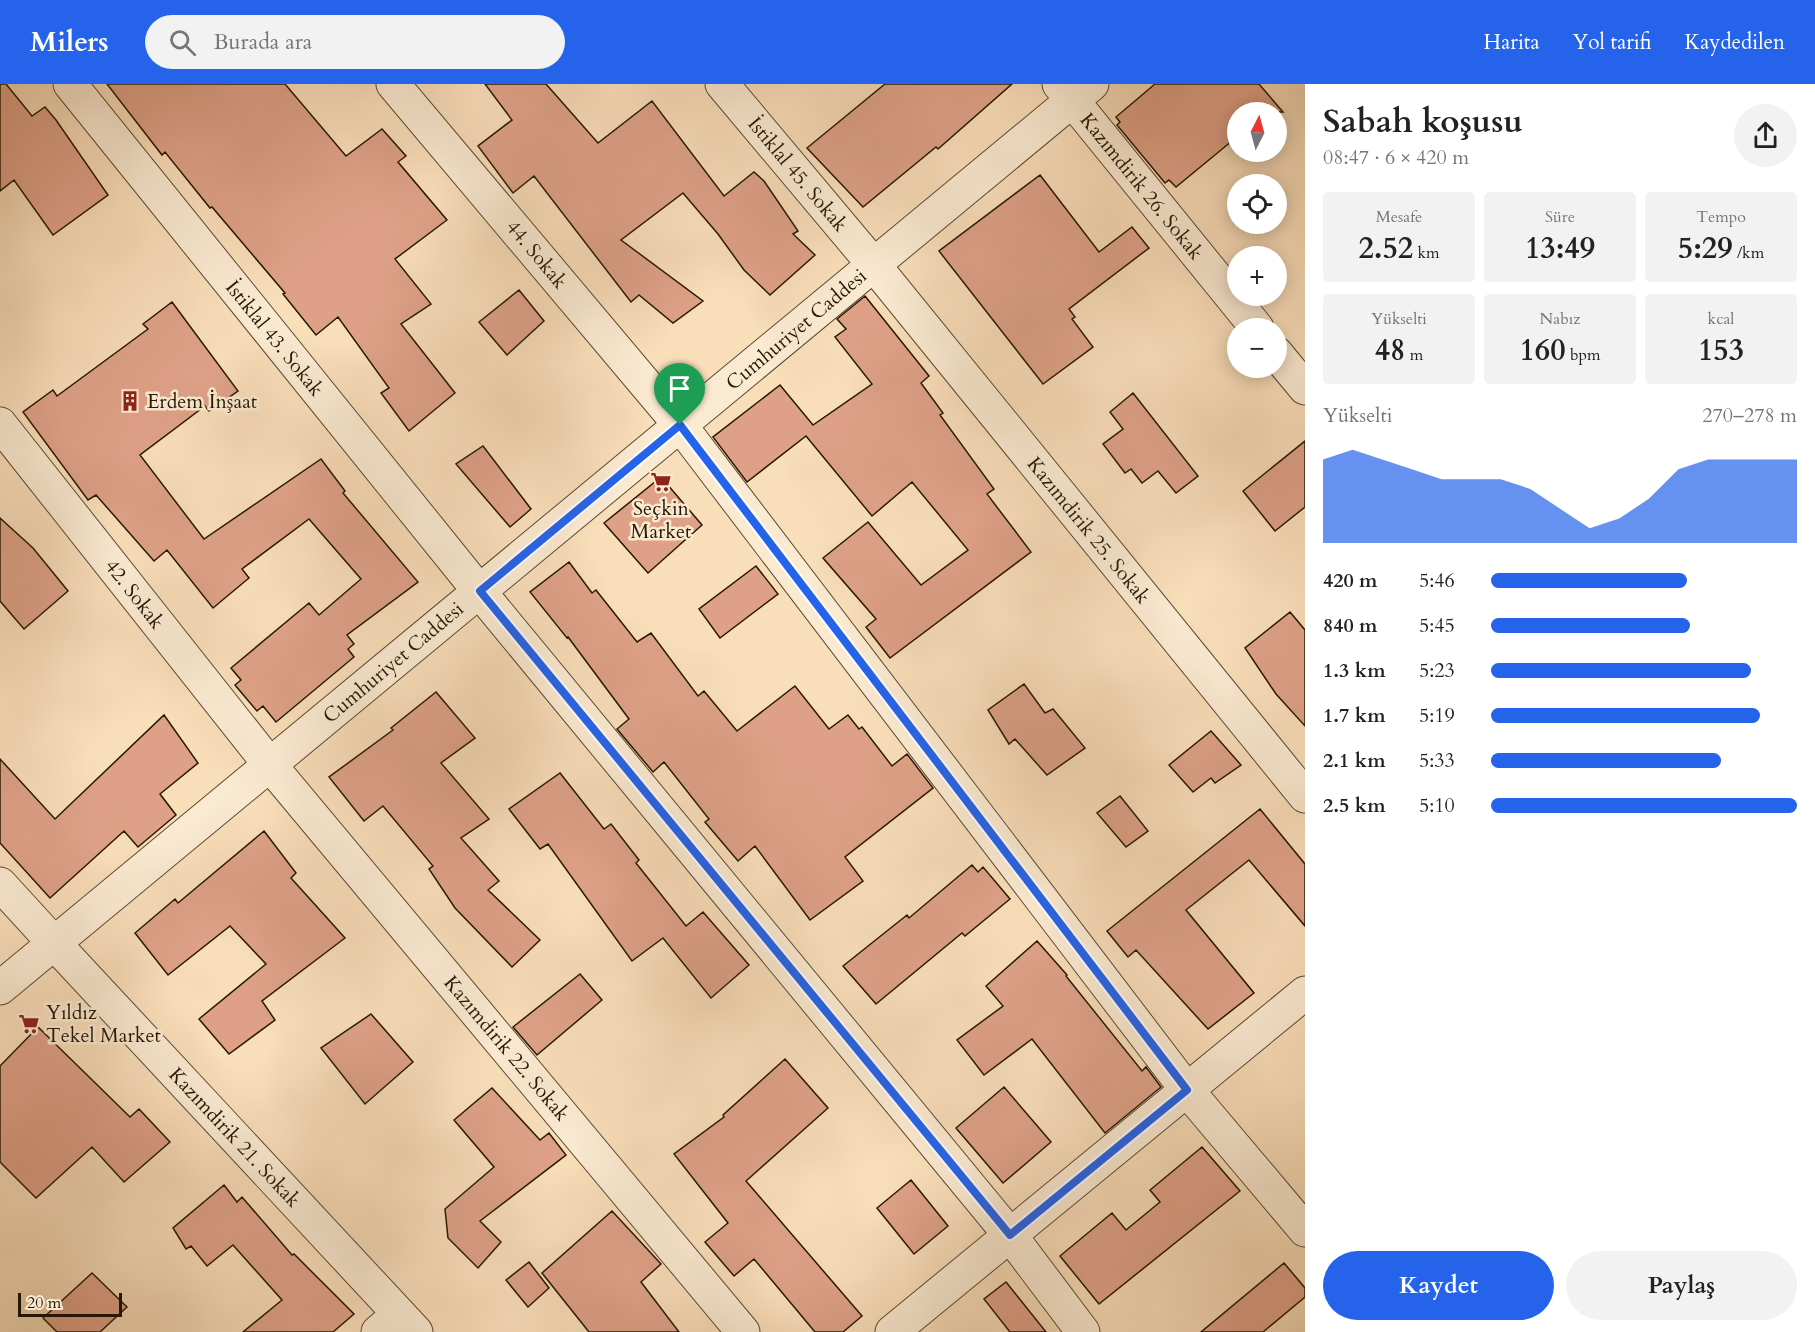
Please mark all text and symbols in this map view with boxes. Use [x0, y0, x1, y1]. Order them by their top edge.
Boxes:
search box [145, 15, 565, 69]
text: Milers [30, 23, 109, 61]
icon: search [166, 26, 199, 59]
text: Burada ara [214, 27, 312, 57]
text: Harita [1484, 28, 1540, 57]
text: Yol tarifi [1573, 28, 1652, 57]
text: Kaydedilen [1685, 28, 1785, 57]
text: Sabah koşusu [1323, 99, 1523, 144]
north arrow [1227, 102, 1287, 162]
map controls [1227, 102, 1287, 378]
button: share [1734, 104, 1797, 167]
street label: Kazımdirik 26. Sokak [1074, 107, 1210, 266]
street label: İstiklal 45. Sokak [742, 111, 854, 238]
text: 08:47 · 6 × 420 m [1323, 144, 1469, 171]
button: locate [1227, 174, 1287, 234]
text: Mesafe [1376, 206, 1422, 228]
text: Süre [1545, 206, 1575, 228]
text: Tempo [1696, 206, 1746, 228]
street label: 44. Sokak [500, 214, 573, 295]
text: 2.52 [1358, 228, 1413, 269]
text: 13:49 [1525, 228, 1595, 269]
text: 5:29 [1678, 228, 1733, 269]
text: km [1413, 242, 1440, 264]
text: /km [1733, 242, 1764, 264]
button: + [1227, 246, 1287, 306]
street label: Cumhuriyet Caddesi [720, 262, 873, 396]
street label: İstiklal 43. Sokak [219, 275, 330, 402]
text: Yükselti [1371, 308, 1427, 330]
text: Nabız [1540, 308, 1580, 330]
text: kcal [1708, 308, 1734, 330]
button: − [1227, 318, 1287, 378]
text: 48 [1375, 330, 1405, 371]
text: 160 [1519, 330, 1566, 371]
text: 153 [1698, 330, 1744, 371]
text: m [1405, 344, 1423, 366]
text: bpm [1566, 344, 1601, 366]
pin [654, 363, 705, 425]
icon: arrive [663, 372, 696, 405]
place label: Erdem İnşaat [147, 388, 258, 415]
building icon: Erdem İnşaat [118, 389, 142, 413]
text: Yükselti [1323, 402, 1392, 429]
text: 270–278 m [1702, 402, 1797, 429]
street label: Kazımdirik 25. Sokak [1021, 451, 1157, 610]
supermarket icon: Seçkin Market [649, 470, 673, 494]
place label: Seçkin Market [631, 495, 692, 545]
street label: 42. Sokak [99, 554, 171, 635]
text: 420 m [1323, 567, 1378, 594]
text: 5:46 [1419, 567, 1455, 594]
street label: Cumhuriyet Caddesi [317, 595, 470, 729]
text: 840 m [1323, 612, 1378, 639]
text: 5:45 [1419, 612, 1455, 639]
text: 1.3 km [1323, 657, 1386, 684]
text: 5:23 [1419, 657, 1455, 684]
text: 1.7 km [1323, 702, 1386, 729]
text: 5:19 [1419, 702, 1455, 729]
text: 2.1 km [1323, 747, 1386, 774]
text: 5:33 [1419, 747, 1455, 774]
text: 2.5 km [1323, 792, 1386, 819]
text: 5:10 [1419, 792, 1455, 819]
street label: Kazımdirik 22. Sokak [438, 970, 576, 1127]
place label: Yıldız Tekel Market [46, 999, 162, 1049]
supermarket icon: Yıldız Tekel Market [17, 1012, 41, 1036]
street label: Kazımdirik 21. Sokak [163, 1062, 307, 1213]
button: Kaydet [1323, 1251, 1554, 1320]
button: Paylaş [1566, 1251, 1797, 1320]
scale bar [18, 1290, 122, 1318]
text: 20 m [27, 1292, 61, 1314]

